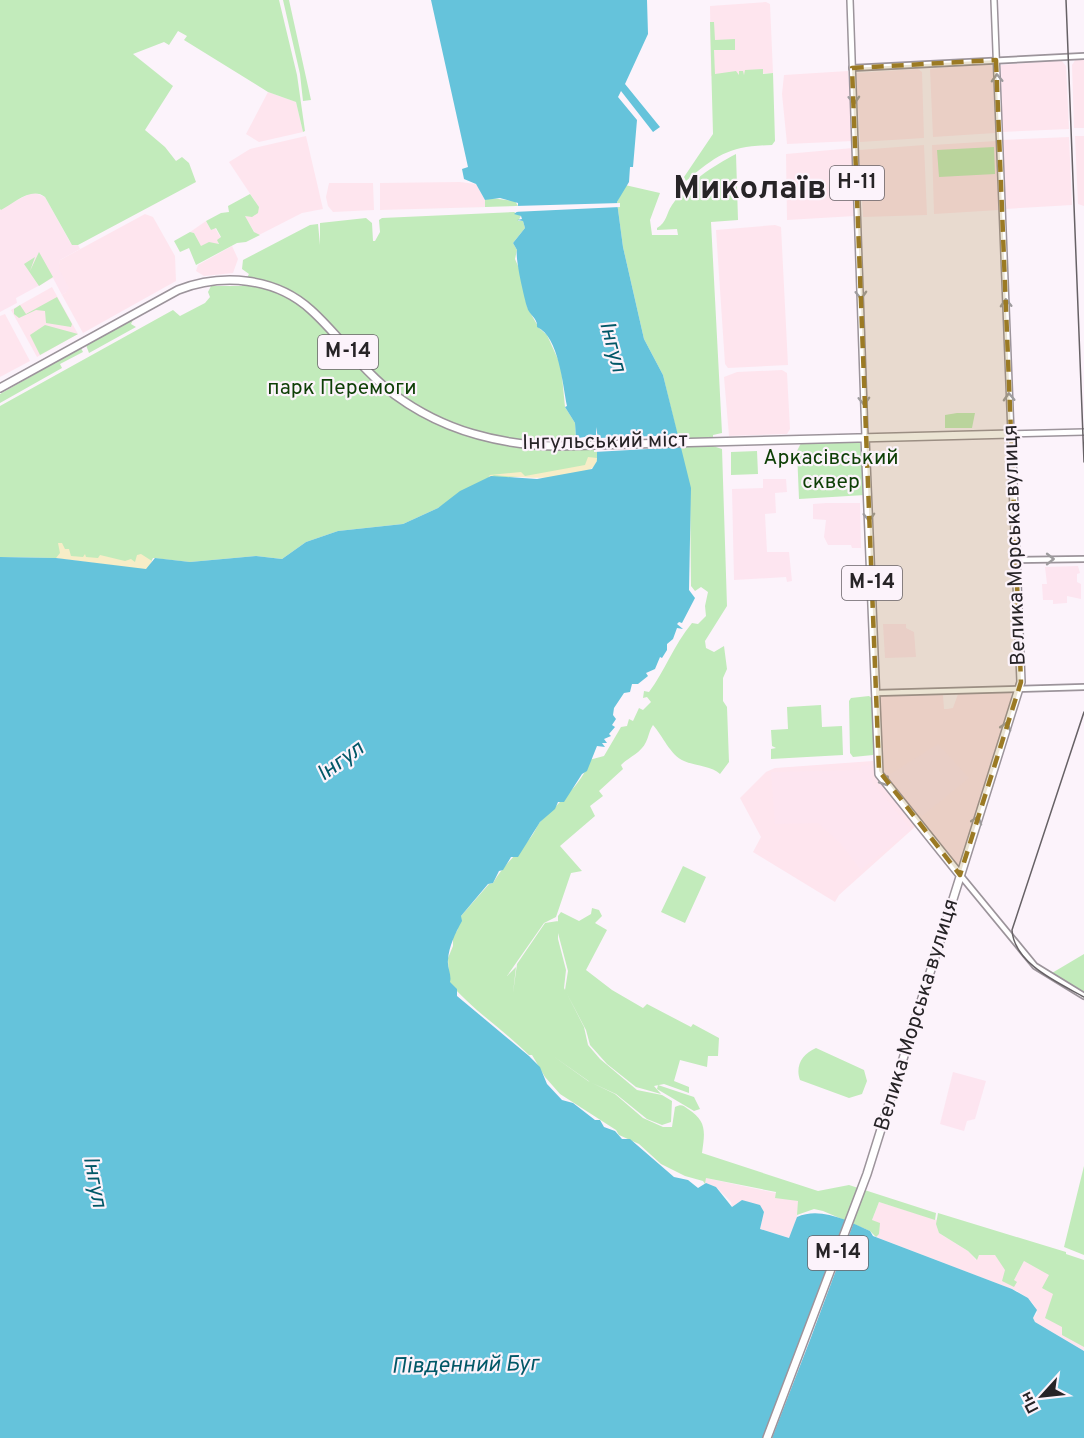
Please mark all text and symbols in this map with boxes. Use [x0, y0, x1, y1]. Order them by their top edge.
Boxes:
one-way arrow [990, 74, 1003, 83]
one-way arrow [847, 96, 860, 105]
road number: Н-11 [830, 166, 884, 200]
district label: Миколаїв [673, 169, 827, 211]
one-way arrow [855, 291, 868, 300]
one-way arrow [999, 298, 1012, 307]
water label: Інгул [592, 319, 632, 376]
road number: М-14 [318, 335, 378, 369]
park label: парк Перемоги [267, 375, 417, 402]
one-way arrow [1003, 393, 1016, 402]
one-way arrow [858, 397, 871, 406]
street label: Велика Морська вулиця [997, 424, 1033, 666]
street label: Інгульський міст [522, 427, 688, 457]
park label: Аркасівський сквер [763, 445, 899, 496]
one-way arrow [863, 512, 876, 521]
one-way arrow [1046, 553, 1055, 565]
road number: М-14 [842, 566, 902, 600]
one-way arrow [999, 721, 1011, 732]
water label: Інгул [312, 736, 370, 788]
one-way arrow [878, 775, 889, 786]
one-way arrow [970, 815, 982, 826]
street label: Велика Морська вулиця [869, 896, 965, 1134]
water label: Інгул [76, 1154, 112, 1210]
road number: М-14 [808, 1236, 868, 1270]
water label: Південний Буг [391, 1351, 541, 1381]
north arrow [1012, 1366, 1072, 1426]
text: Пн [1017, 1388, 1044, 1416]

